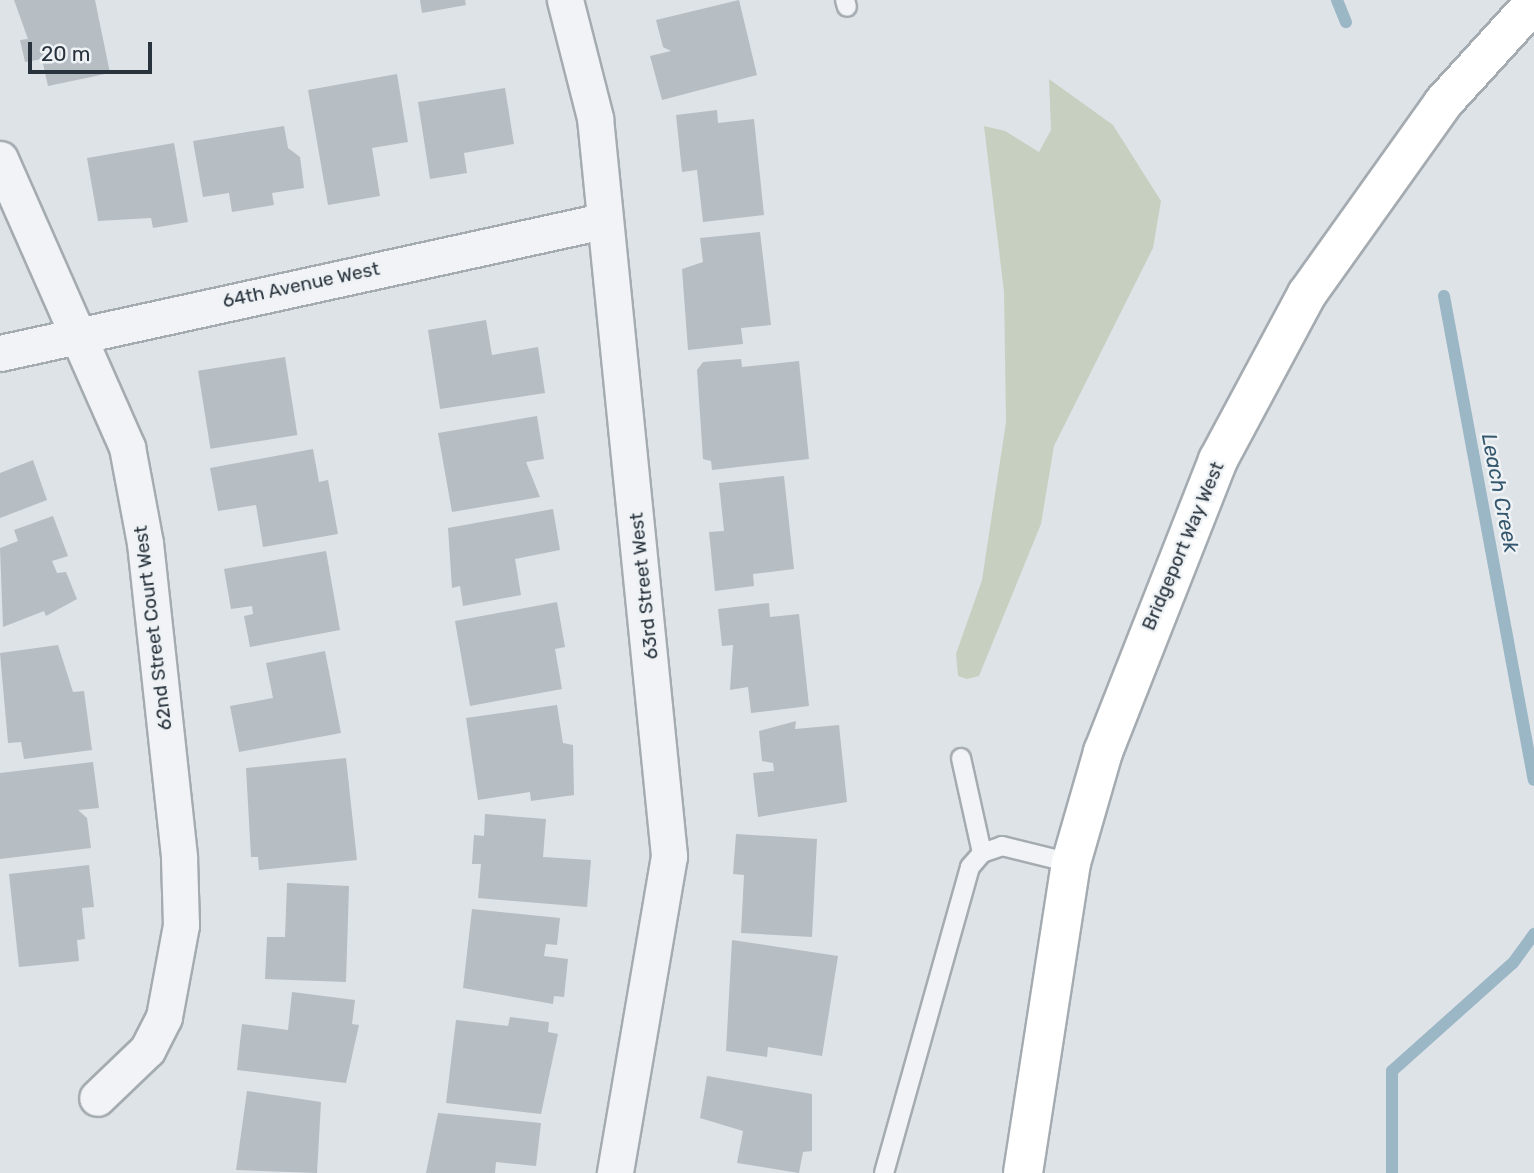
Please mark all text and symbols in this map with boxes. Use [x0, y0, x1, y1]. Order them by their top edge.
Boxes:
scale bar [32, 28, 156, 72]
text: 20 m [41, 41, 90, 66]
street label: 64th Avenue West [220, 257, 382, 313]
water label: Leach Creek [1476, 431, 1524, 555]
street label: Bridgeport Way West [1137, 458, 1229, 634]
street label: 63rd Street West [625, 511, 663, 661]
street label: 62nd Street Court West [129, 524, 177, 732]

